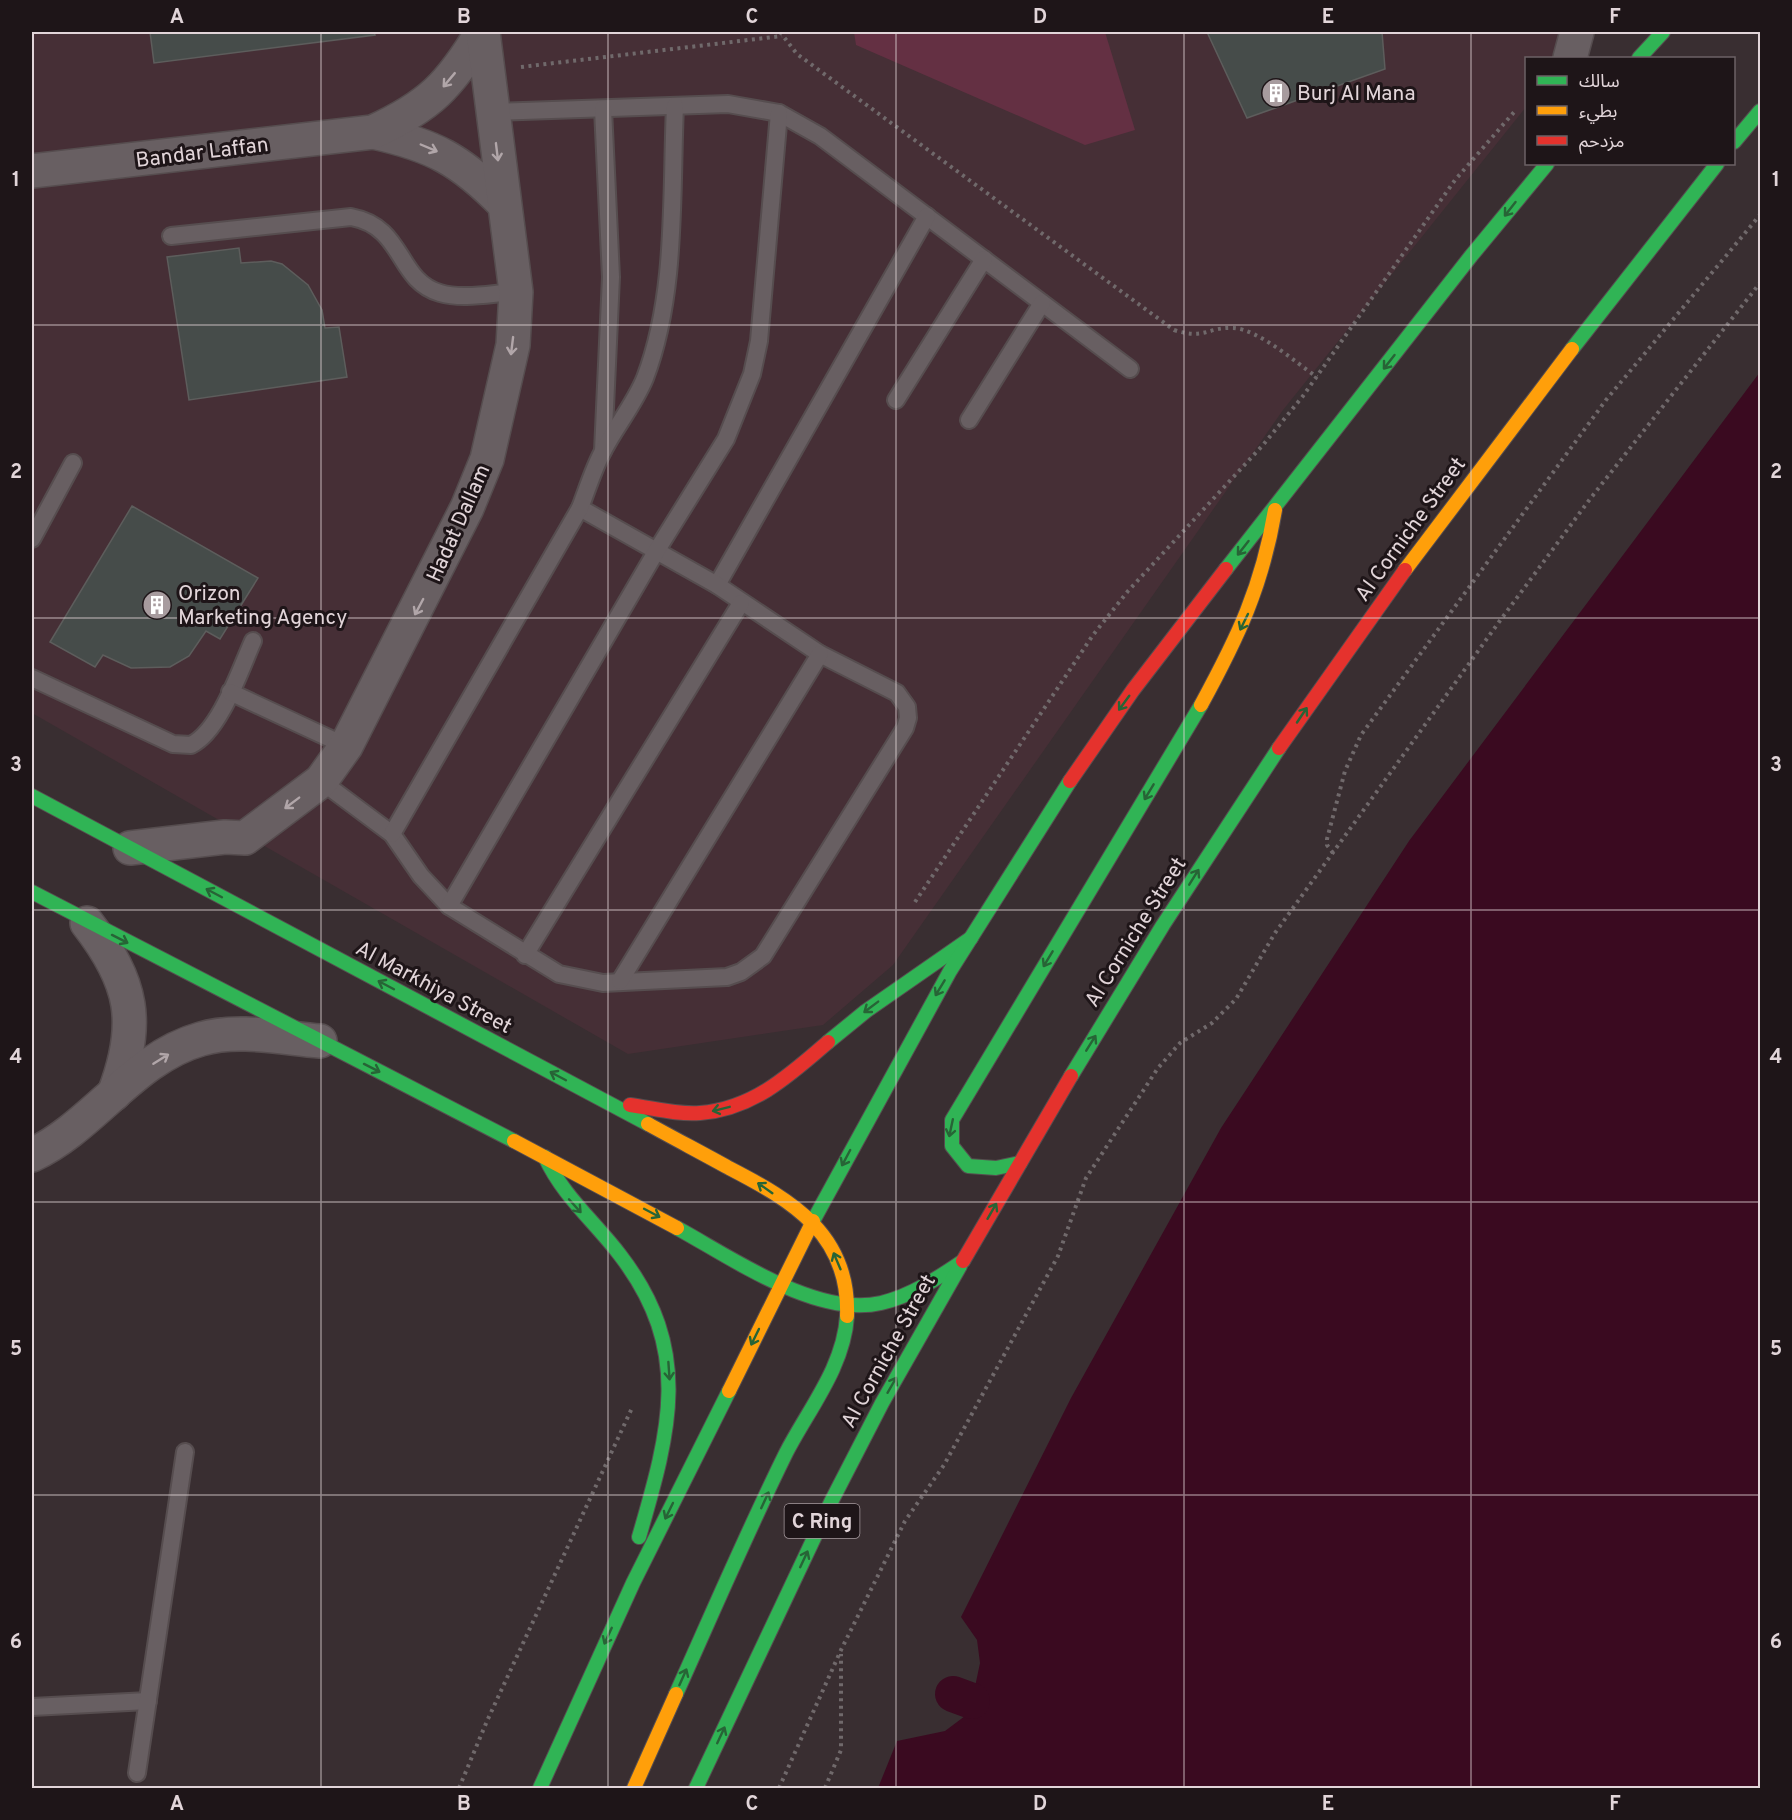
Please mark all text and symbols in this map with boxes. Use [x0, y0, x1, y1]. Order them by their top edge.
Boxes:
text: A [170, 5, 184, 31]
text: B [457, 5, 471, 31]
text: C [746, 5, 758, 31]
text: D [1033, 5, 1047, 31]
text: E [1322, 5, 1334, 31]
text: F [1609, 5, 1621, 31]
legend [1525, 57, 1735, 165]
text: سالك [1579, 71, 1620, 94]
one-way arrow [443, 72, 456, 88]
building icon: Burj Al Mana [1260, 77, 1292, 109]
place label: Burj Al Mana [1297, 81, 1415, 108]
text: بطيء [1579, 101, 1617, 124]
text: مزدحم [1579, 131, 1624, 154]
street label: Bandar Laffan [134, 132, 270, 175]
one-way arrow [492, 142, 503, 162]
one-way arrow [420, 143, 438, 154]
text: 1 [12, 168, 20, 194]
text: 1 [1772, 168, 1780, 194]
one-way arrow [1503, 200, 1516, 216]
one-way arrow [506, 335, 517, 355]
one-way arrow [1383, 354, 1396, 370]
street label: Al Corniche Street [1350, 452, 1473, 607]
text: 2 [10, 460, 22, 486]
text: 2 [1770, 460, 1782, 486]
street label: Hadat Dallam [421, 461, 497, 587]
one-way arrow [1236, 540, 1249, 556]
place label: Orizon Marketing Agency [178, 581, 347, 632]
building icon: Orizon Marketing Agency [141, 589, 173, 621]
one-way arrow [412, 597, 424, 615]
one-way arrow [1237, 612, 1249, 630]
one-way arrow [1118, 695, 1130, 711]
one-way arrow [1296, 707, 1308, 724]
text: 3 [10, 753, 22, 779]
text: 3 [1770, 753, 1782, 779]
one-way arrow [1142, 783, 1154, 800]
one-way arrow [284, 796, 300, 809]
street label: Al Corniche Street [1079, 853, 1193, 1013]
one-way arrow [1188, 869, 1200, 886]
one-way arrow [206, 887, 223, 899]
one-way arrow [111, 934, 129, 946]
street label: Al Markhiya Street [351, 936, 516, 1041]
one-way arrow [1042, 950, 1054, 967]
one-way arrow [378, 979, 396, 990]
one-way arrow [934, 979, 946, 996]
one-way arrow [863, 1000, 879, 1013]
one-way arrow [1085, 1035, 1097, 1052]
text: 4 [10, 1045, 22, 1071]
text: 4 [1770, 1045, 1782, 1071]
one-way arrow [152, 1052, 169, 1065]
one-way arrow [363, 1062, 381, 1074]
one-way arrow [550, 1070, 568, 1081]
one-way arrow [712, 1104, 731, 1116]
one-way arrow [945, 1118, 957, 1137]
one-way arrow [840, 1149, 852, 1166]
one-way arrow [757, 1182, 774, 1194]
one-way arrow [568, 1198, 582, 1213]
one-way arrow [986, 1203, 998, 1220]
one-way arrow [643, 1208, 661, 1219]
one-way arrow [831, 1252, 842, 1271]
street label: Al Corniche Street [836, 1270, 943, 1433]
one-way arrow [749, 1327, 761, 1345]
text: 5 [10, 1337, 22, 1363]
text: 5 [1770, 1337, 1782, 1363]
one-way arrow [664, 1361, 675, 1381]
one-way arrow [886, 1377, 898, 1394]
one-way arrow [760, 1492, 771, 1510]
one-way arrow [662, 1502, 674, 1520]
road number: C Ring [784, 1504, 860, 1538]
one-way arrow [798, 1550, 810, 1568]
one-way arrow [602, 1627, 614, 1645]
text: 6 [10, 1630, 22, 1656]
text: 6 [1770, 1630, 1782, 1656]
one-way arrow [678, 1669, 690, 1687]
one-way arrow [715, 1727, 727, 1745]
text: A [170, 1792, 184, 1818]
text: B [457, 1792, 471, 1818]
text: C [746, 1792, 758, 1818]
text: D [1033, 1792, 1047, 1818]
text: E [1322, 1792, 1334, 1818]
text: F [1609, 1792, 1621, 1818]

